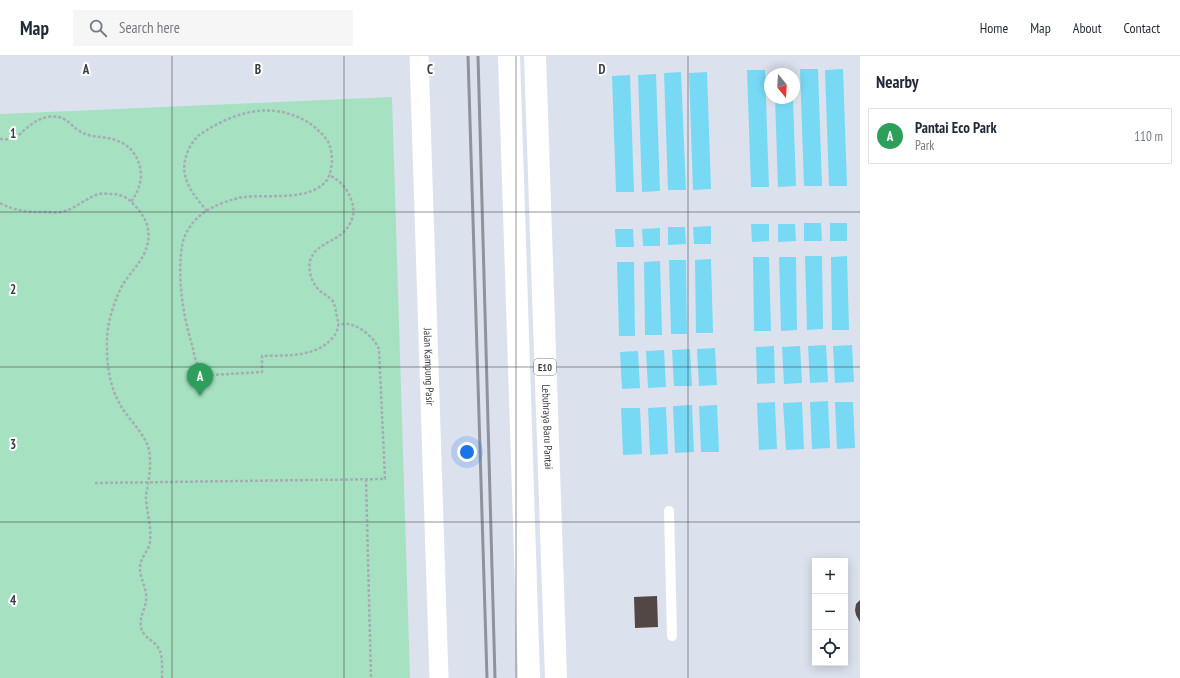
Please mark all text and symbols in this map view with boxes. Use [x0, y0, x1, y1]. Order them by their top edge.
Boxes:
search box [73, 10, 353, 46]
text: Map [20, 16, 49, 40]
icon: search [87, 17, 109, 39]
text: Search here [119, 18, 180, 37]
text: Home [980, 19, 1008, 37]
text: Map [1030, 19, 1051, 37]
text: About [1073, 19, 1102, 37]
text: Contact [1124, 19, 1160, 37]
text: A [82, 61, 90, 78]
text: B [255, 61, 261, 78]
text: C [427, 61, 433, 78]
text: D [599, 61, 606, 78]
north arrow [764, 68, 800, 104]
text: Nearby [876, 71, 919, 93]
text: Pantai Eco Park [915, 118, 997, 137]
text: 1 [10, 125, 16, 142]
text: A [887, 128, 893, 145]
text: 110 m [1134, 128, 1163, 145]
text: Park [915, 137, 934, 154]
text: 2 [10, 281, 16, 298]
street label: Jalan Kampung Pasir [421, 327, 437, 406]
road number: E10 [534, 359, 556, 375]
pin: A [187, 363, 213, 396]
street label: Lebuhraya Baru Pantai [539, 384, 556, 469]
text: 3 [10, 436, 16, 453]
your location [457, 442, 477, 462]
map controls [812, 558, 848, 666]
button: + [812, 558, 848, 594]
text: 4 [10, 592, 17, 609]
button: − [812, 594, 848, 630]
button: locate [812, 630, 848, 666]

